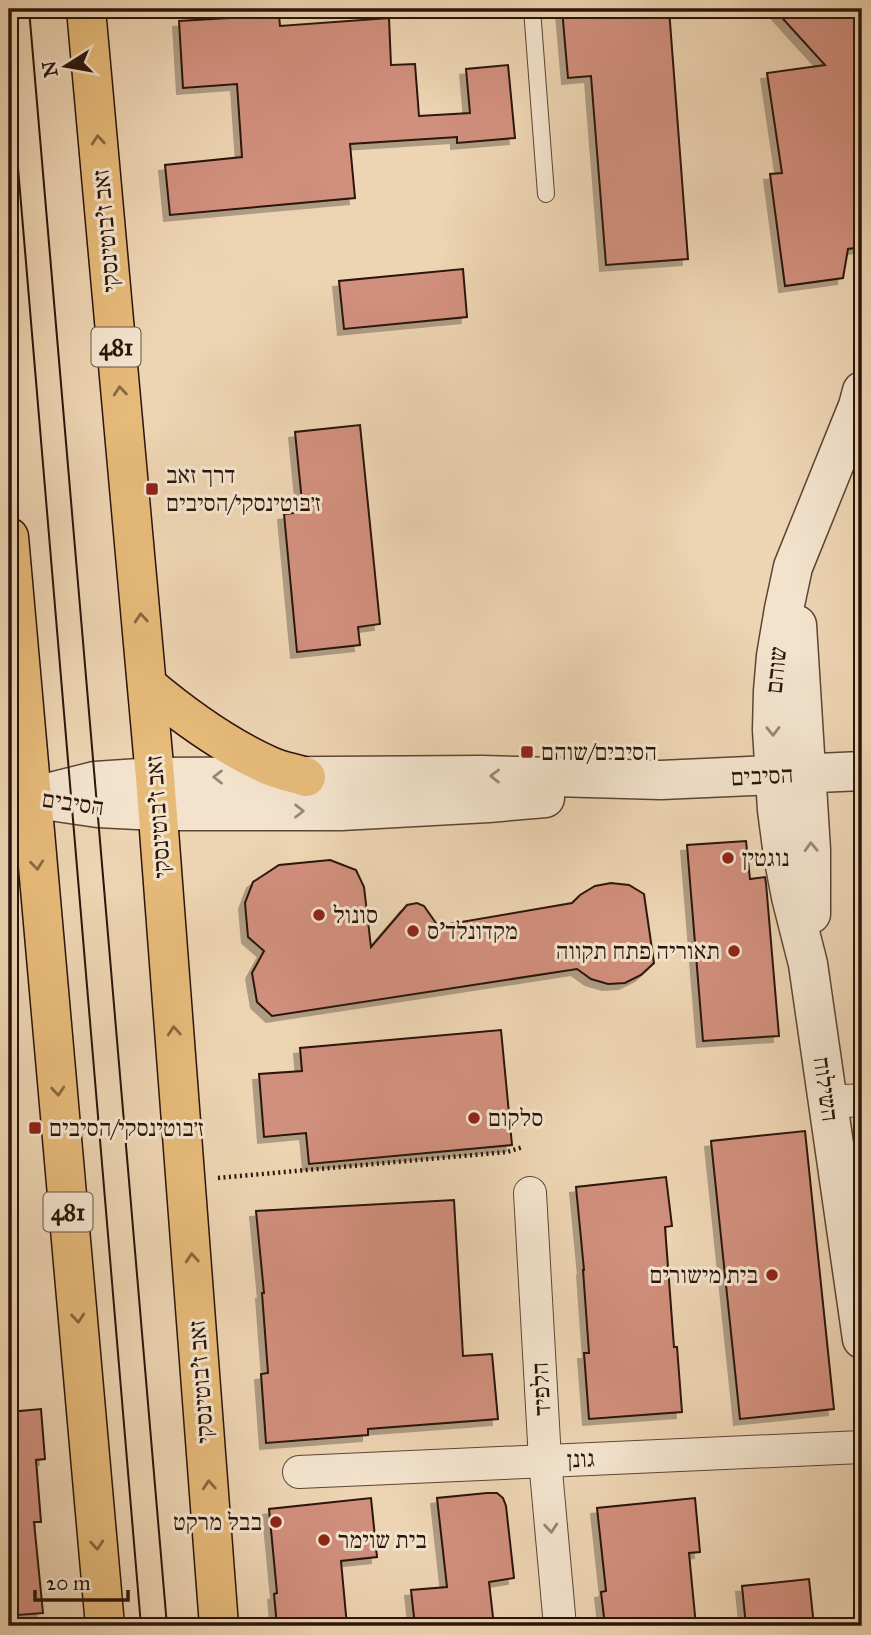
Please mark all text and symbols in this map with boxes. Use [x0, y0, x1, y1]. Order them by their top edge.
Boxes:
north arrow [32, 32, 102, 102]
text: N [37, 59, 63, 79]
one-way arrow [91, 134, 106, 145]
street label: זאב ז'בוטינסקי [86, 168, 126, 294]
road number: 481 [92, 328, 140, 366]
one-way arrow [113, 385, 128, 397]
place label: דרך זאב ז׳בוטינסקי/הסיבים [166, 460, 321, 518]
marker: דרך זאב ז׳בוטינסקי/הסיבים [144, 481, 160, 497]
one-way arrow [134, 612, 149, 623]
street label: שוהם [759, 645, 793, 695]
one-way arrow [765, 726, 780, 737]
place label: הסיבים/שוהם [541, 737, 657, 767]
marker: הסיבים/שוהם [519, 744, 535, 760]
street label: זאב ז'בוטינסקי [139, 754, 177, 880]
street label: הסיבים [730, 759, 794, 793]
one-way arrow [489, 768, 500, 783]
one-way arrow [213, 769, 223, 785]
street label: הסיבים [40, 784, 106, 822]
one-way arrow [294, 803, 305, 819]
one-way arrow [804, 842, 819, 853]
place label: נוגטין [742, 843, 790, 873]
marker: נוגטין [720, 850, 736, 866]
one-way arrow [29, 860, 44, 871]
place label: סונול [333, 900, 378, 930]
marker: סונול [311, 907, 327, 923]
place label: מקדונלד'ס [427, 916, 518, 946]
marker: מקדונלד'ס [405, 923, 421, 939]
place label: תאוריה פתח תקווה [556, 936, 720, 966]
marker: תאוריה פתח תקווה [726, 943, 742, 959]
one-way arrow [167, 1025, 182, 1036]
street label: השילוח [807, 1055, 845, 1123]
one-way arrow [50, 1086, 65, 1097]
place label: סלקום [488, 1103, 543, 1133]
marker: סלקום [466, 1110, 482, 1126]
place label: ז׳בוטינסקי/הסיבים [49, 1113, 204, 1143]
marker: ז׳בוטינסקי/הסיבים [27, 1120, 43, 1136]
road number: 481 [43, 1192, 92, 1232]
one-way arrow [185, 1252, 200, 1263]
place label: בית מישורים [650, 1260, 758, 1290]
marker: בית מישורים [764, 1267, 780, 1283]
one-way arrow [70, 1312, 85, 1324]
street label: זאב ז'בוטינסקי [182, 1319, 220, 1445]
street label: הלפיד [525, 1361, 557, 1417]
street label: גונן [566, 1444, 596, 1474]
one-way arrow [202, 1479, 217, 1490]
place label: בבל מרקט [173, 1507, 262, 1537]
marker: בבל מרקט [268, 1514, 284, 1530]
one-way arrow [544, 1522, 559, 1534]
place label: בית שוימר [338, 1525, 427, 1555]
marker: בית שוימר [316, 1532, 332, 1548]
one-way arrow [90, 1539, 105, 1550]
scale bar [35, 1558, 128, 1602]
text: 20 m [46, 1570, 91, 1596]

